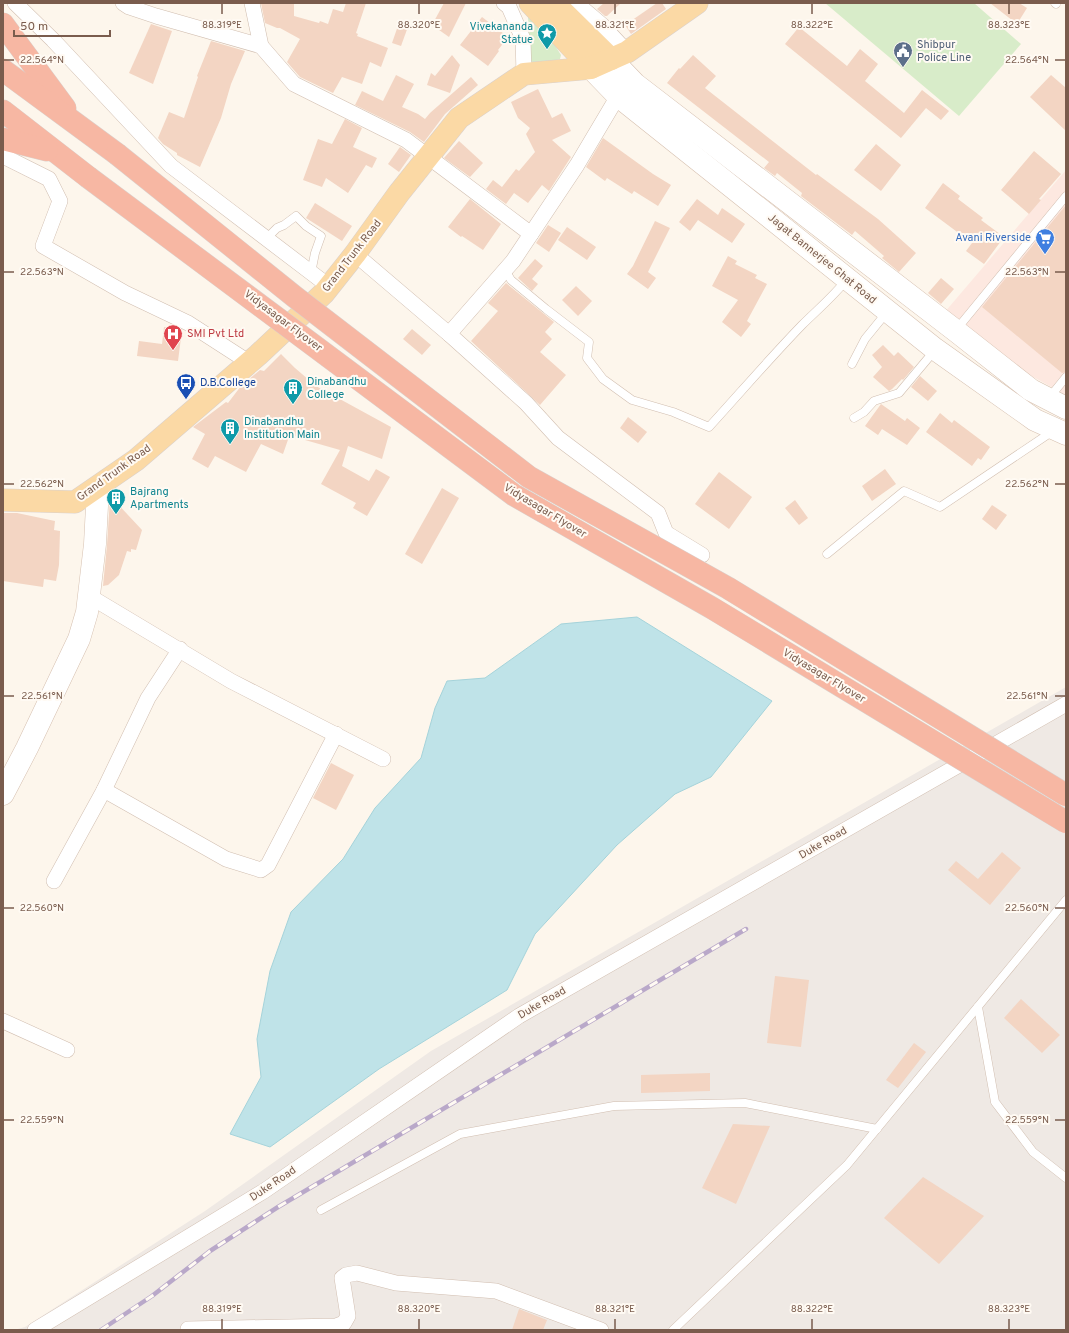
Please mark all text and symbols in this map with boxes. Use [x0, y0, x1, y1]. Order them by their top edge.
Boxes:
scale bar [14, 12, 110, 38]
text: 50 m [20, 19, 48, 35]
text: 88.319°E [202, 19, 242, 32]
text: 88.320°E [398, 19, 440, 32]
text: 88.321°E [595, 19, 635, 32]
text: 88.322°E [791, 19, 833, 32]
text: 88.323°E [988, 19, 1030, 32]
place label: Vivekananda Statue [470, 20, 533, 47]
place icon: Vivekananda Statue [536, 22, 558, 50]
place label: Shibpur Police Line [917, 38, 971, 65]
public building icon: Shibpur Police Line [892, 40, 914, 68]
text: 22.564°N [20, 54, 64, 67]
text: 22.564°N [1005, 54, 1049, 67]
street label: Jagat Bannerjee Ghat Road [765, 211, 879, 307]
street label: Grand Trunk Road [319, 217, 385, 295]
supermarket icon: Avani Riverside [1034, 227, 1056, 255]
place label: Avani Riverside [955, 231, 1031, 245]
text: 22.563°N [20, 266, 64, 279]
text: 22.563°N [1005, 266, 1049, 279]
street label: Vidyasagar Flyover [241, 287, 325, 355]
hospital icon: SMI Pvt Ltd [162, 323, 184, 351]
place label: SMI Pvt Ltd [187, 327, 244, 341]
bus stop icon: D.B.College [175, 372, 197, 400]
place label: Dinabandhu College [307, 375, 367, 402]
place label: D.B.College [200, 376, 256, 390]
building icon: Dinabandhu College [282, 377, 304, 405]
place label: Dinabandhu Institution Main [244, 415, 320, 442]
building icon: Dinabandhu Institution Main [219, 417, 241, 445]
street label: Grand Trunk Road [74, 441, 154, 505]
text: 22.562°N [20, 478, 64, 491]
text: 22.562°N [1005, 478, 1049, 491]
street label: Vidyasagar Flyover [501, 481, 590, 542]
place label: Bajrang Apartments [130, 485, 189, 512]
building icon: Bajrang Apartments [105, 487, 127, 515]
street label: Vidyasagar Flyover [780, 646, 869, 707]
text: 22.561°N [21, 690, 63, 703]
text: 22.561°N [1006, 690, 1048, 703]
street label: Duke Road [796, 824, 850, 862]
text: 22.560°N [20, 902, 64, 915]
text: 22.560°N [1005, 902, 1049, 915]
street label: Duke Road [515, 984, 569, 1022]
text: 22.559°N [20, 1114, 64, 1127]
text: 22.559°N [1005, 1114, 1049, 1127]
street label: Duke Road [247, 1163, 299, 1205]
text: 88.319°E [202, 1303, 242, 1316]
text: 88.320°E [398, 1303, 440, 1316]
text: 88.321°E [595, 1303, 635, 1316]
text: 88.322°E [791, 1303, 833, 1316]
text: 88.323°E [988, 1303, 1030, 1316]

